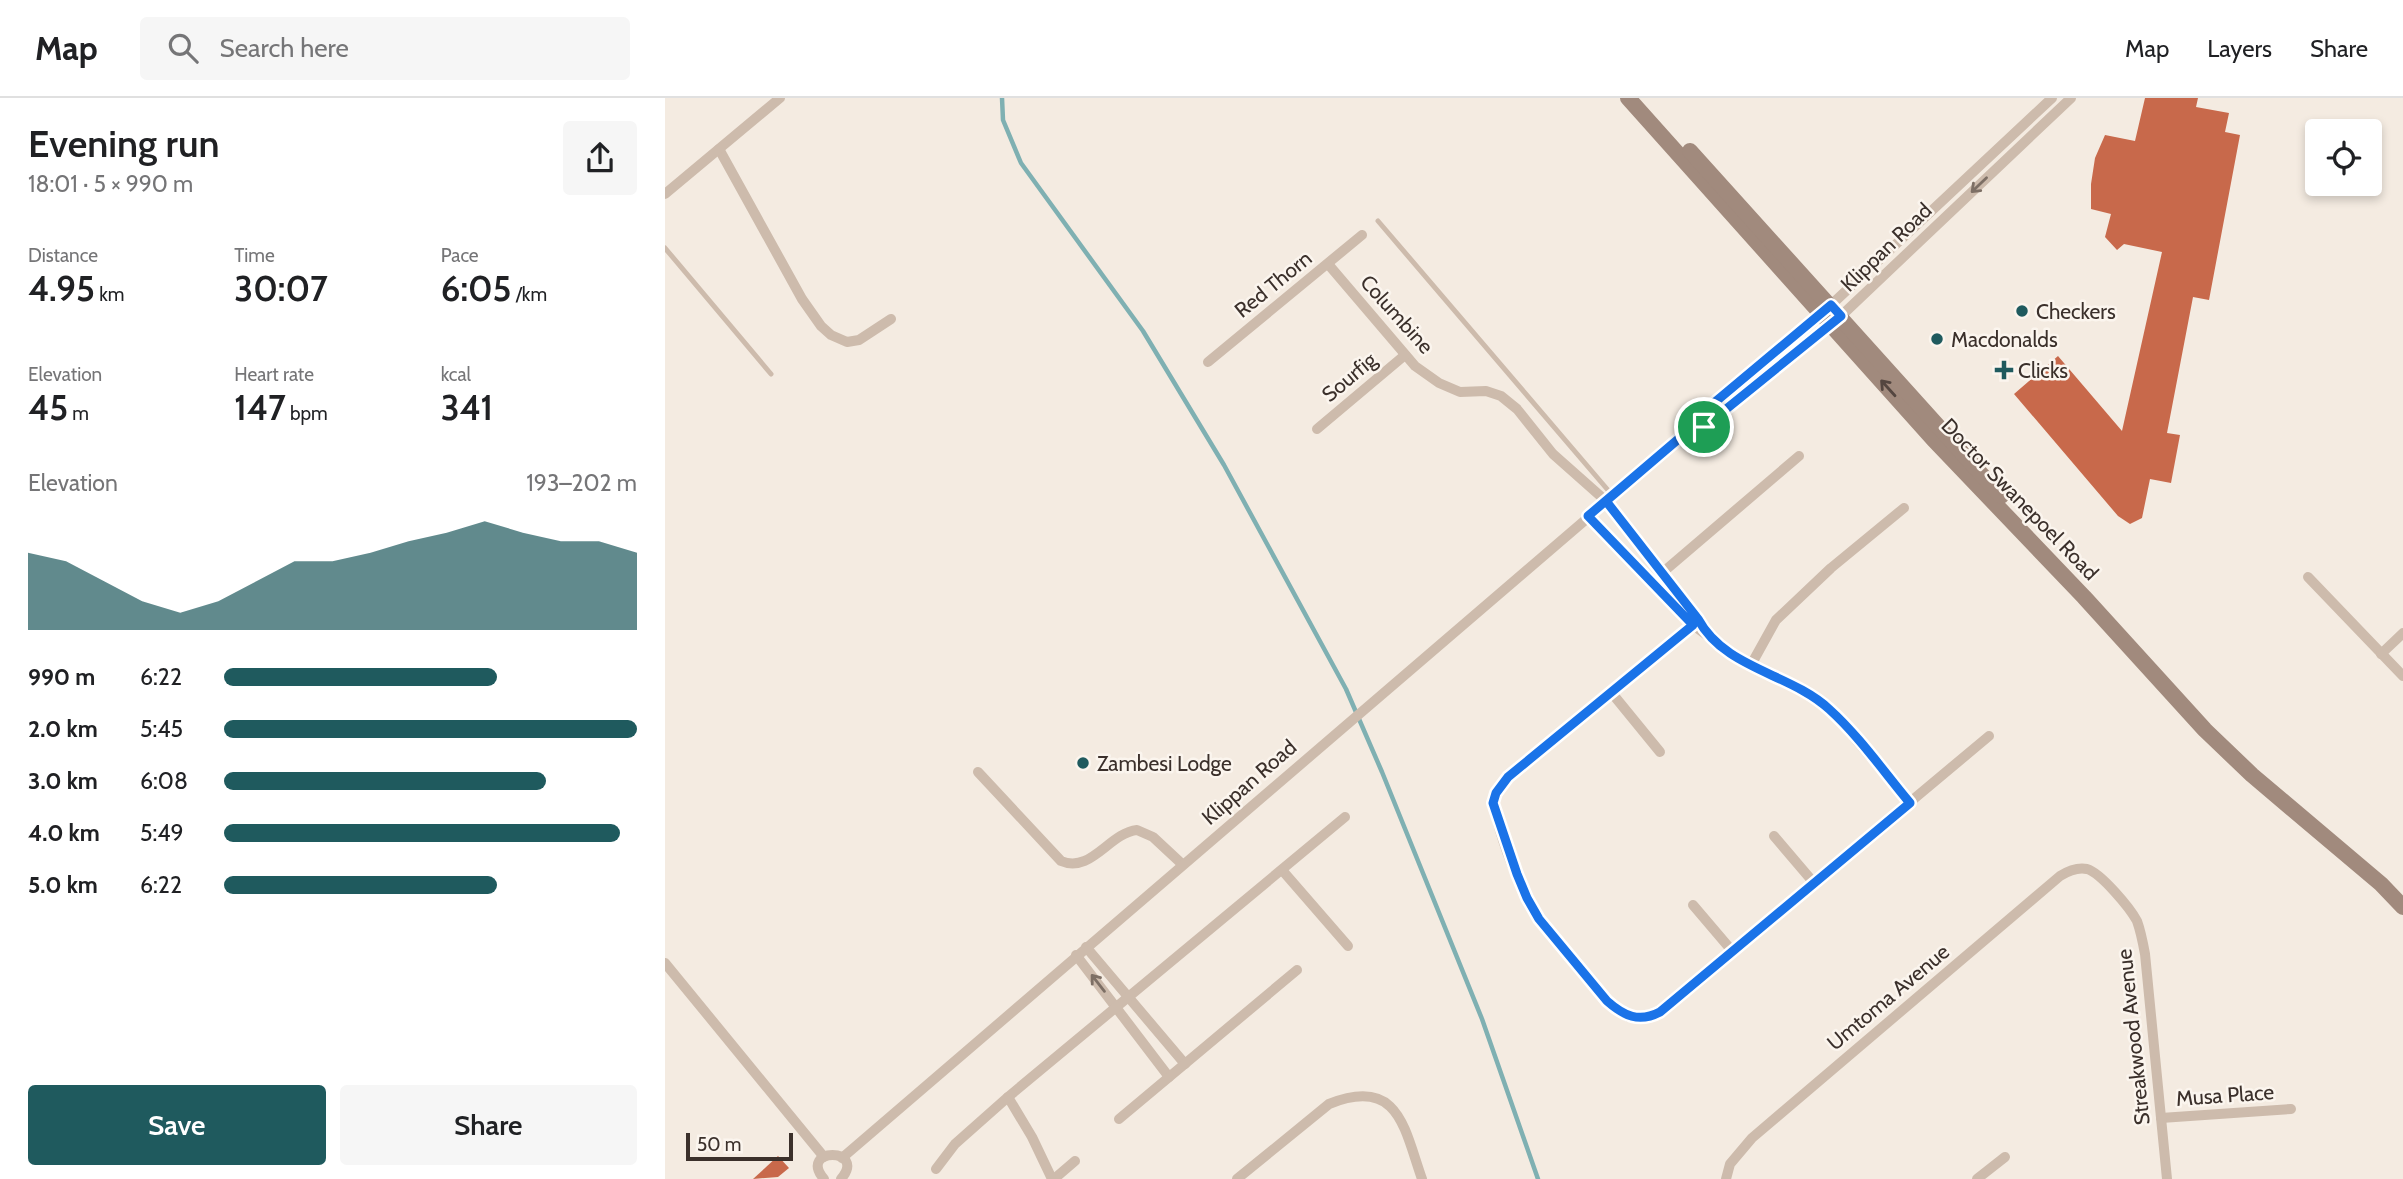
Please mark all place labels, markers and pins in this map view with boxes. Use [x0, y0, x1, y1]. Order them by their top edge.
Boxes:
place label: Checkers [2036, 299, 2116, 324]
marker: Checkers [2014, 303, 2030, 319]
place label: Macdonalds [1951, 327, 2058, 352]
marker: Macdonalds [1929, 331, 1945, 347]
place label: Clicks [2018, 358, 2068, 383]
marker: Clicks [1996, 362, 2012, 378]
pin [1674, 397, 1734, 457]
place label: Zambesi Lodge [1097, 751, 1232, 776]
marker: Zambesi Lodge [1075, 755, 1091, 771]

